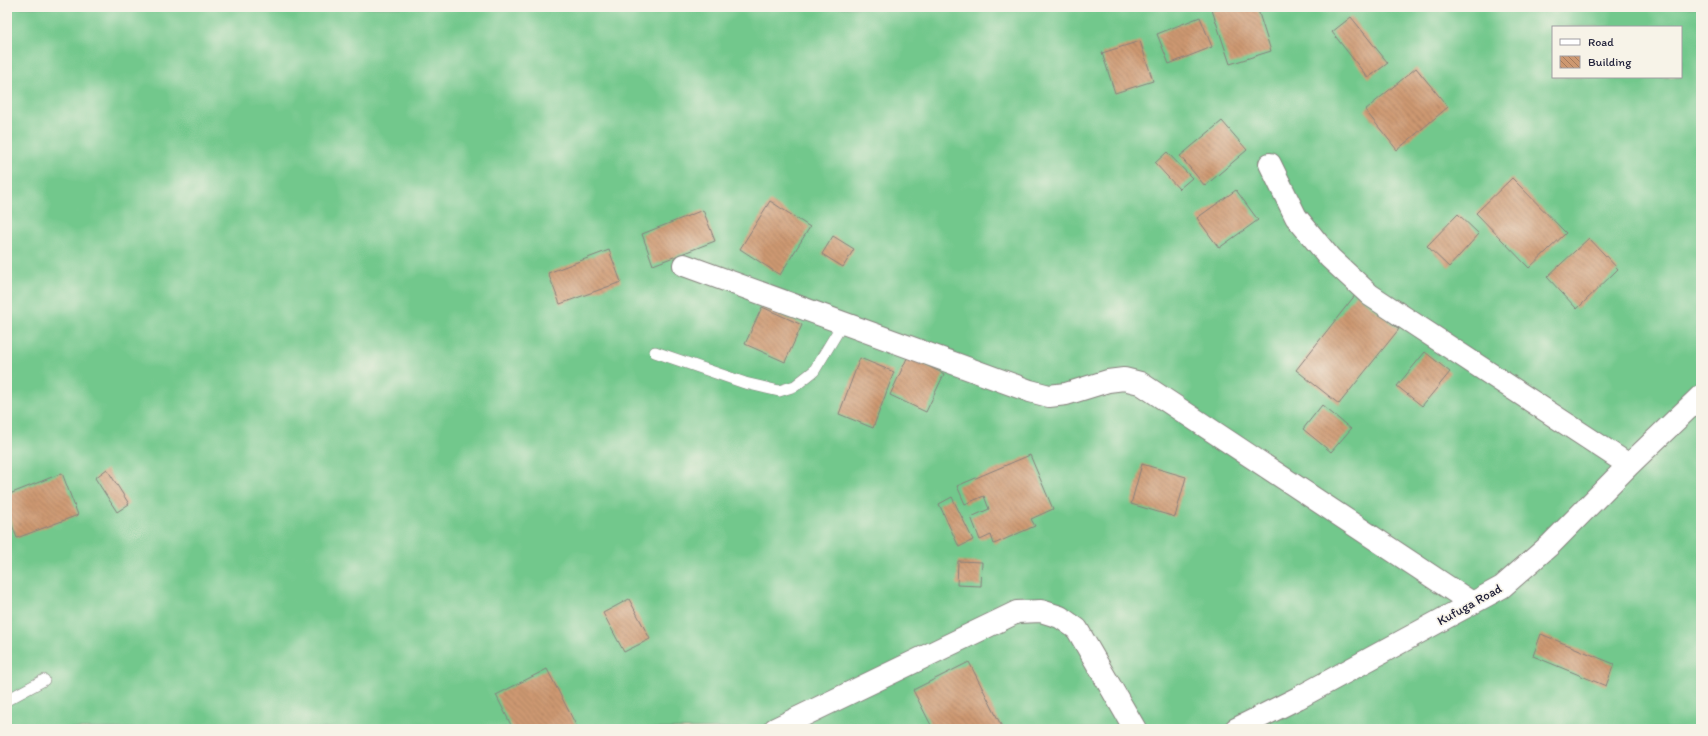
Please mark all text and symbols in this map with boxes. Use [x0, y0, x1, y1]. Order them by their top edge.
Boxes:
legend [1552, 26, 1682, 78]
text: Road [1588, 35, 1614, 49]
text: Building [1588, 55, 1632, 69]
street label: Kufuga Road [1434, 581, 1504, 628]

